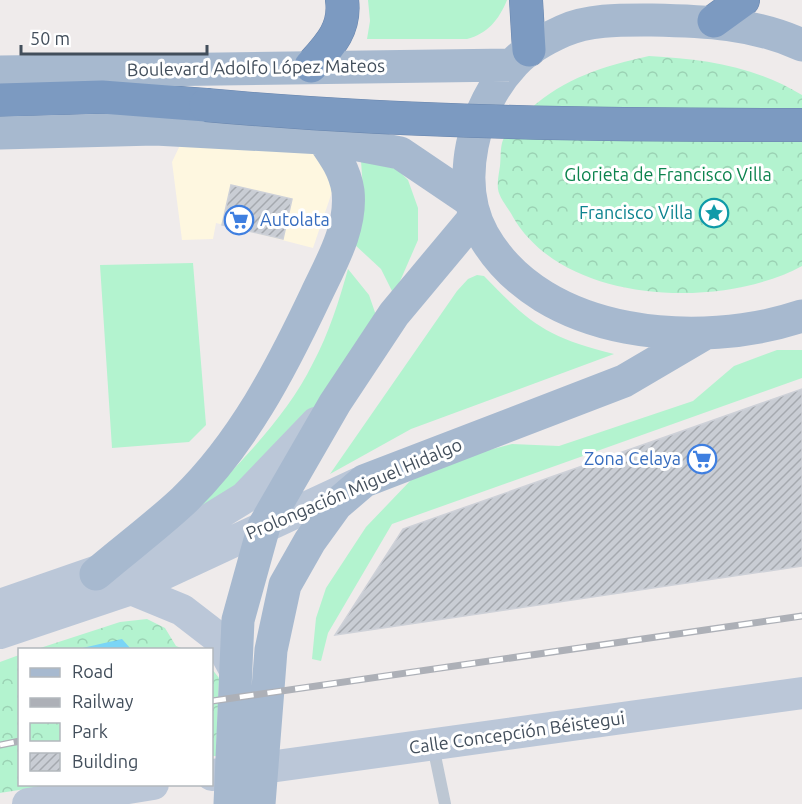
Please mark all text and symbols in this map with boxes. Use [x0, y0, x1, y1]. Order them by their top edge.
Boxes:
scale bar [21, 18, 207, 56]
text: 50 m [30, 28, 70, 48]
street label: Boulevard Adolfo López Mateos [127, 55, 385, 79]
park label: Glorieta de Francisco Villa [564, 164, 772, 184]
place icon: Francisco Villa [698, 197, 730, 229]
place label: Francisco Villa [579, 202, 693, 222]
supermarket icon: Autolata [223, 204, 255, 236]
place label: Autolata [260, 209, 330, 229]
street label: Prolongación Miguel Hidalgo [243, 433, 465, 543]
supermarket icon: Zona Celaya [686, 443, 718, 475]
place label: Zona Celaya [584, 448, 681, 468]
legend [18, 648, 213, 786]
text: Road [72, 661, 114, 681]
text: Railway [72, 691, 134, 711]
street label: Calle Concepción Béistegui [408, 707, 626, 757]
text: Park [72, 721, 108, 741]
text: Building [72, 751, 138, 771]

